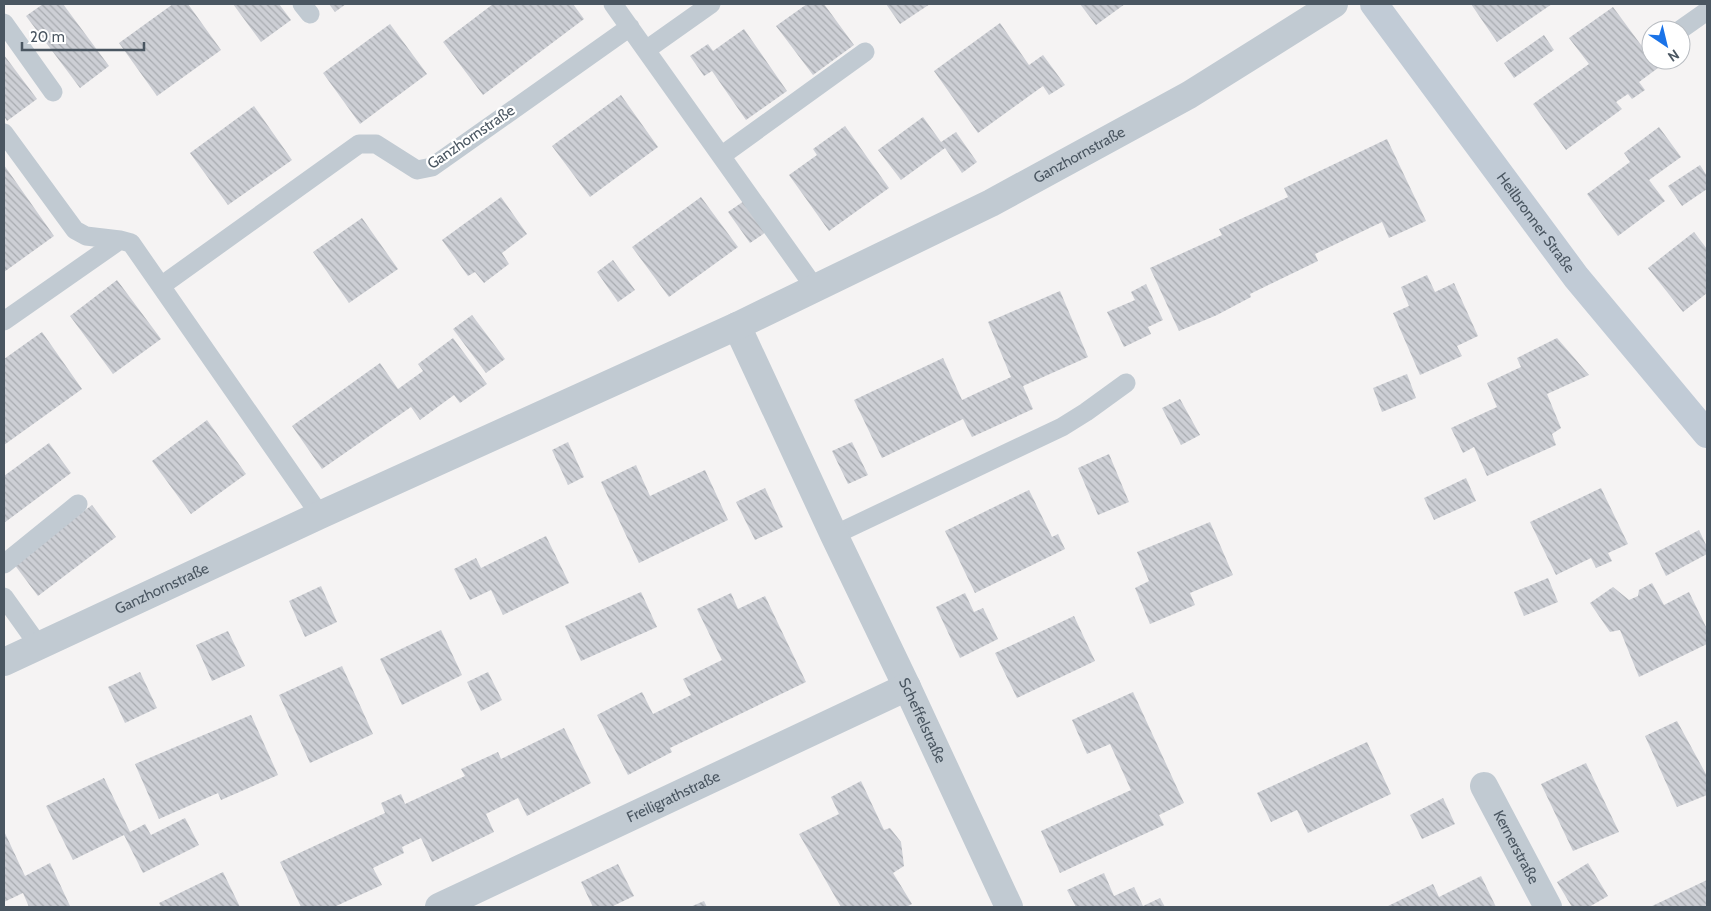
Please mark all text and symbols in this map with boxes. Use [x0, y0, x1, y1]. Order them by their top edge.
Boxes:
scale bar [22, 20, 145, 52]
north arrow [1641, 20, 1691, 70]
text: 20 m [30, 28, 65, 46]
text: N [1664, 45, 1683, 66]
street label: Ganzhornstraße [424, 101, 518, 173]
street label: Ganzhornstraße [1030, 123, 1128, 187]
street label: Heilbronner Straße [1493, 169, 1579, 277]
street label: Ganzhornstraße [112, 559, 212, 618]
street label: Scheffelstraße [895, 675, 950, 766]
street label: Freiligrathstraße [624, 767, 723, 826]
street label: Kernerstraße [1489, 807, 1543, 887]

